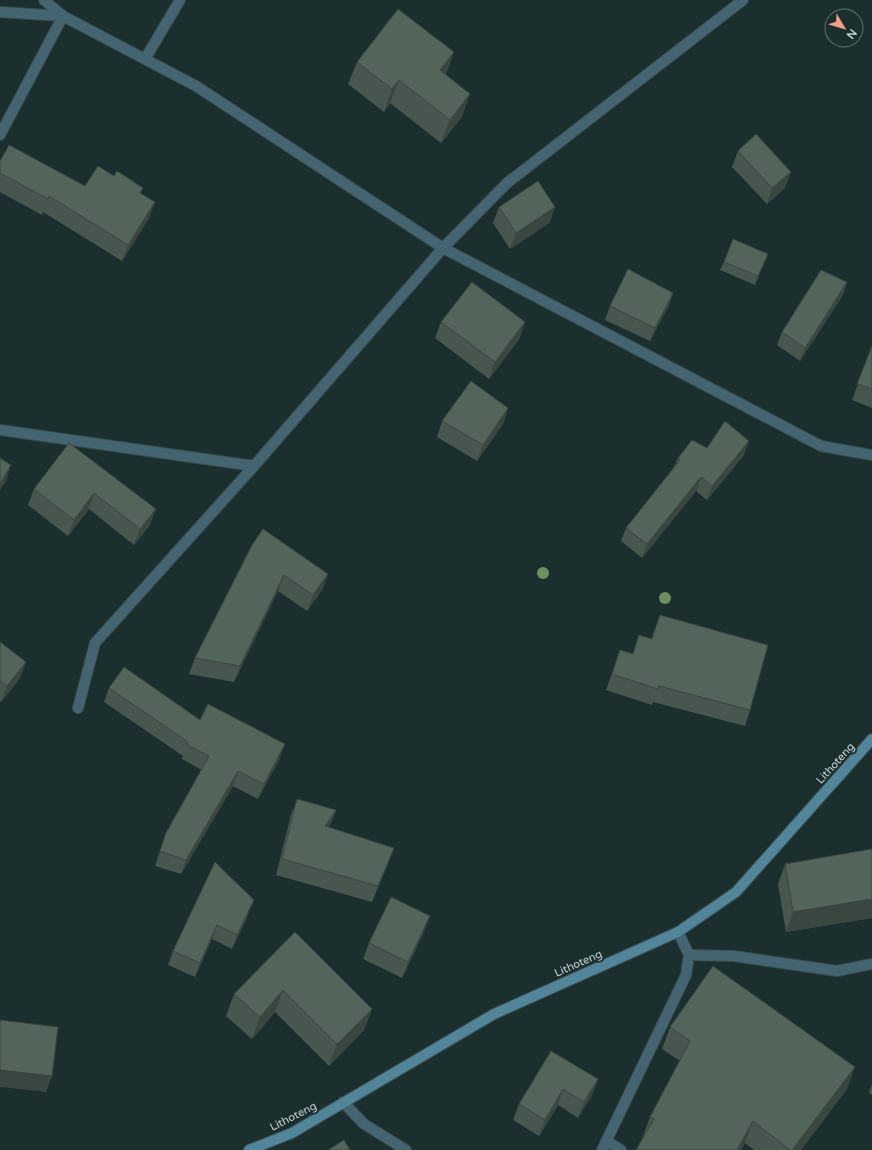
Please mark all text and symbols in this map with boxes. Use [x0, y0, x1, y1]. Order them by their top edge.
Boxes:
north arrow [824, 8, 864, 48]
text: N [844, 26, 859, 41]
street label: Lithoteng [814, 740, 857, 786]
street label: Lithoteng [552, 947, 604, 980]
street label: Lithoteng [268, 1099, 319, 1134]

